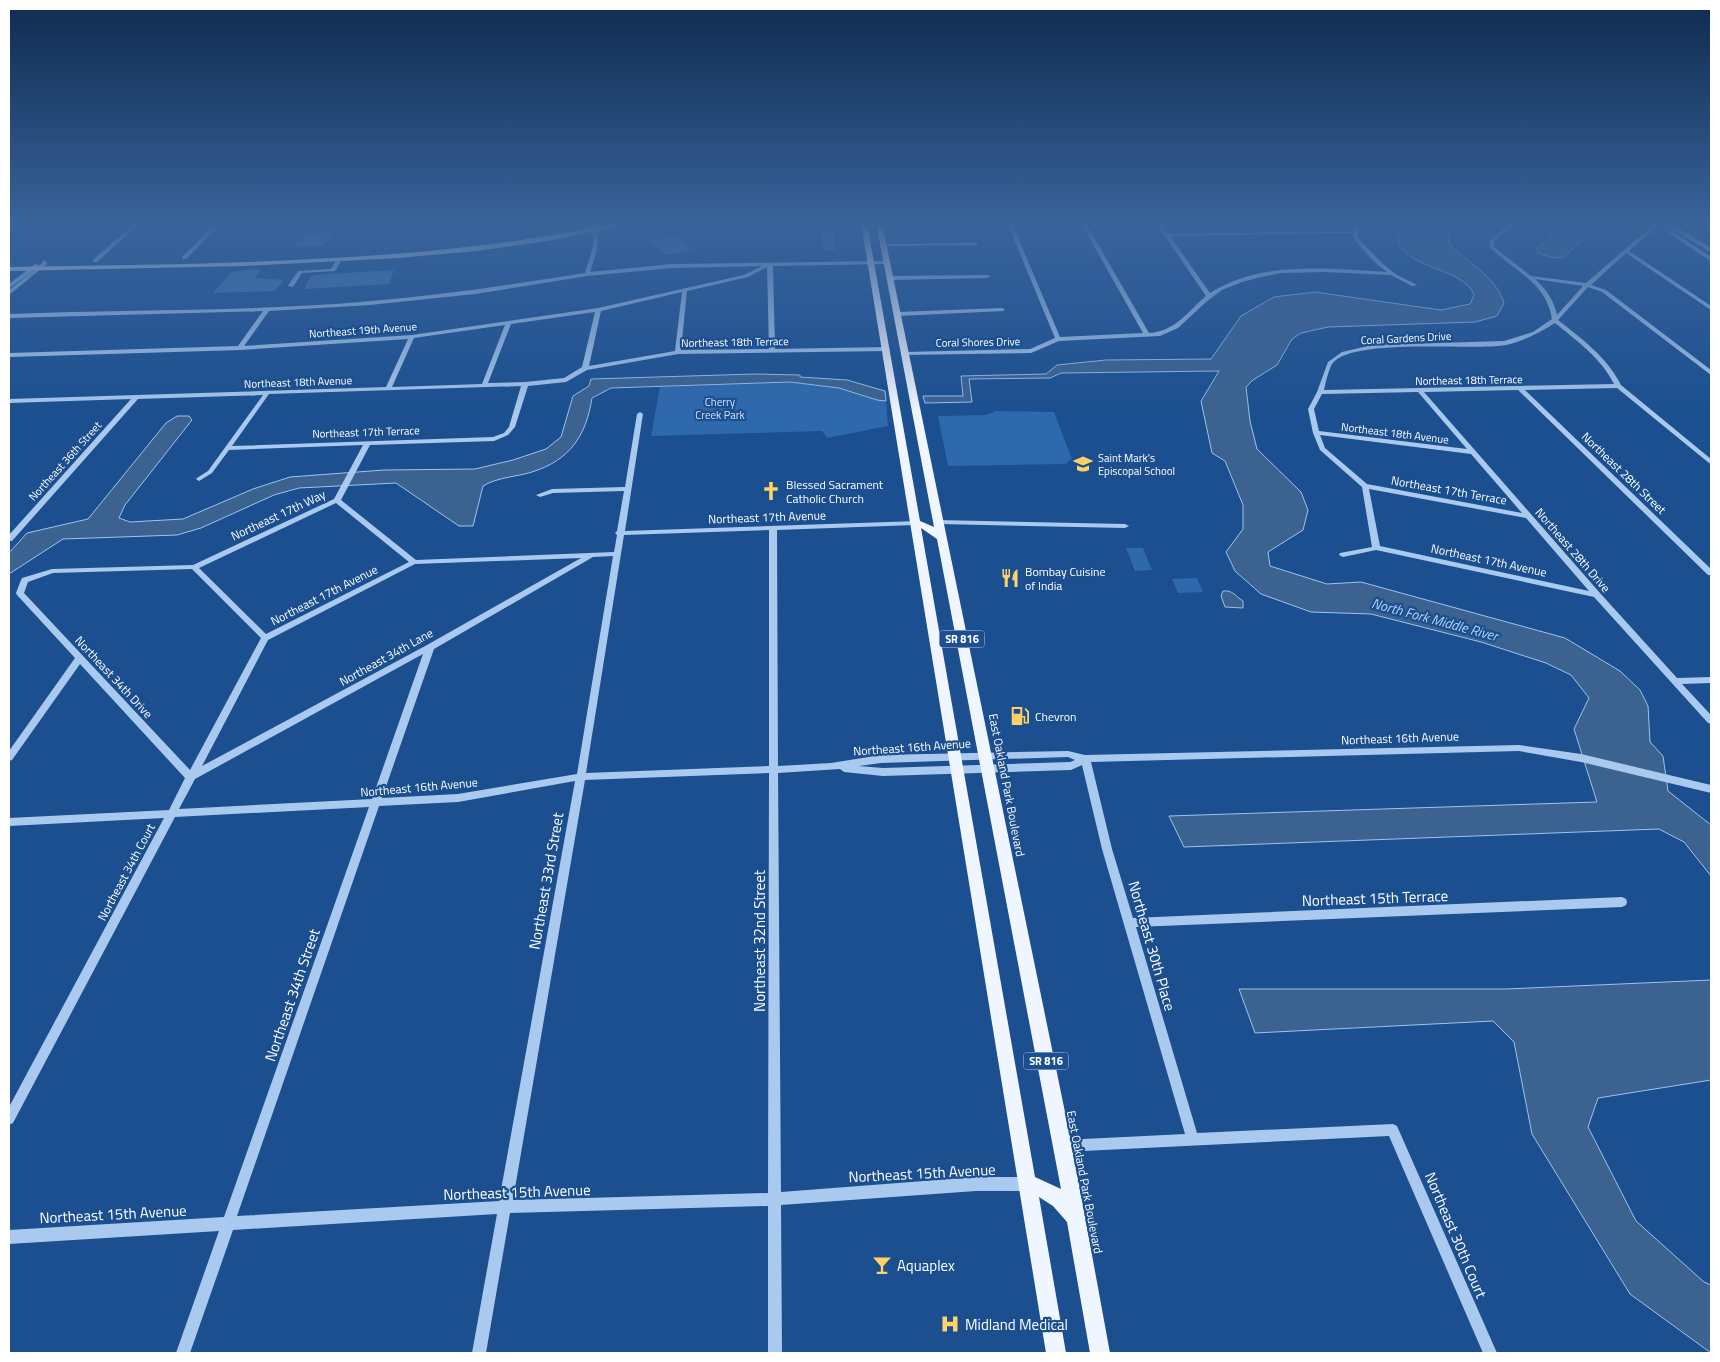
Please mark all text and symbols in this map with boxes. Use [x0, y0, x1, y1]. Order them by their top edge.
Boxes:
street label: Northeast 19th Avenue [309, 318, 418, 342]
street label: Coral Gardens Drive [1360, 328, 1452, 348]
street label: Northeast 18th Terrace [681, 333, 789, 351]
street label: Coral Shores Drive [936, 333, 1021, 351]
street label: Northeast 18th Terrace [1415, 371, 1523, 389]
street label: Northeast 18th Avenue [244, 372, 353, 392]
park label: Cherry Creek Park [695, 394, 745, 423]
street label: Northeast 36th Street [25, 418, 105, 504]
street label: Northeast 18th Avenue [1340, 418, 1450, 448]
street label: Northeast 17th Terrace [312, 422, 420, 442]
street label: Northeast 28th Street [1577, 427, 1671, 519]
place label: Saint Mark's Episcopal School [1098, 450, 1175, 479]
school or university icon: Saint Mark's Episcopal School [1072, 453, 1094, 475]
street label: Northeast 17th Terrace [1390, 470, 1508, 510]
place label: Blessed Sacrament Catholic Church [786, 475, 884, 508]
church icon: Blessed Sacrament Catholic Church [760, 480, 782, 502]
street label: Northeast 17th Way [227, 485, 329, 545]
street label: Northeast 28th Drive [1531, 504, 1615, 596]
street label: Northeast 17th Avenue [708, 505, 826, 529]
street label: Northeast 17th Avenue [1429, 538, 1549, 582]
street label: Northeast 17th Avenue [267, 560, 381, 630]
place label: Bombay Cuisine of India [1025, 562, 1106, 595]
restaurant icon: Bombay Cuisine of India [999, 567, 1021, 589]
water label: North Fork Middle River [1369, 592, 1502, 646]
street label: Northeast 34th Lane [336, 623, 436, 691]
road number: SR 816 [940, 630, 984, 648]
street label: Northeast 34th Drive [71, 632, 157, 722]
fuel station icon: Chevron [1009, 705, 1031, 727]
place label: Chevron [1035, 707, 1077, 726]
street label: East Oakland Park Boulevard [984, 712, 1030, 858]
street label: Northeast 16th Avenue [1341, 726, 1459, 750]
street label: Northeast 16th Avenue [852, 733, 972, 761]
street label: Northeast 16th Avenue [359, 772, 479, 802]
street label: Northeast 33rd Street [523, 810, 570, 951]
street label: Northeast 34th Court [92, 819, 160, 924]
street label: Northeast 32nd Street [748, 869, 771, 1012]
street label: Northeast 30th Place [1122, 878, 1182, 1014]
street label: Northeast 15th Terrace [1301, 884, 1449, 912]
street label: Northeast 34th Street [258, 925, 326, 1065]
road number: SR 816 [1024, 1052, 1068, 1070]
street label: East Oakland Park Boulevard [1062, 1109, 1108, 1255]
street label: Northeast 15th Avenue [848, 1158, 996, 1188]
street label: Northeast 30th Court [1419, 1168, 1493, 1302]
street label: Northeast 15th Avenue [443, 1178, 591, 1206]
street label: Northeast 15th Avenue [39, 1199, 187, 1229]
bar icon: Aquaplex [871, 1254, 893, 1276]
place label: Aquaplex [897, 1254, 955, 1277]
hospital icon: Midland Medical [939, 1313, 961, 1335]
place label: Midland Medical [965, 1313, 1068, 1336]

